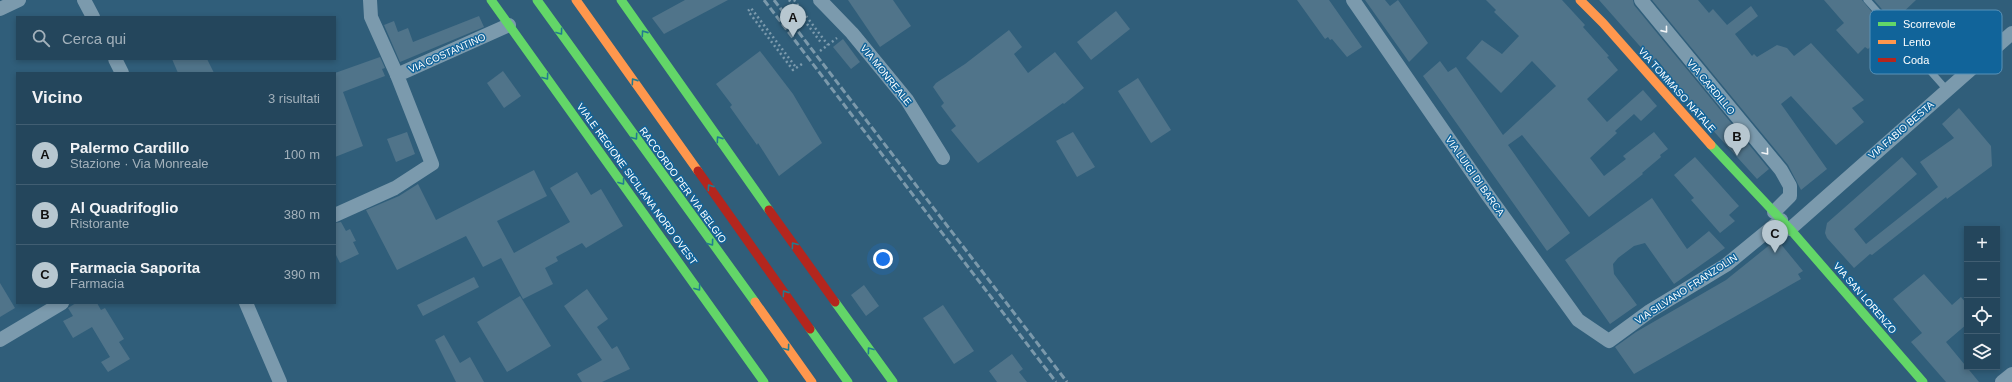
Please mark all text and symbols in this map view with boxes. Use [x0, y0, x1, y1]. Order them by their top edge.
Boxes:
pin: A [780, 4, 806, 37]
legend [1870, 10, 2002, 74]
search box [16, 16, 336, 60]
text: Scorrevole [1903, 18, 1956, 30]
one-way arrow [1660, 26, 1667, 33]
icon: search [30, 27, 52, 49]
one-way arrow [555, 27, 562, 34]
text: Cerca qui [62, 30, 126, 47]
one-way arrow [642, 30, 649, 37]
street label: VIA COSTANTINO [407, 31, 487, 75]
text: Lento [1903, 36, 1931, 48]
street label: VIA MONREALE [858, 43, 914, 108]
street label: VIA TOMMASO NATALE [1636, 46, 1718, 135]
text: Coda [1903, 54, 1930, 66]
street label: VIA CARDILLO [1685, 57, 1737, 117]
one-way arrow [541, 73, 549, 80]
one-way arrow [632, 79, 639, 86]
text: Vicino [32, 88, 83, 107]
text: 3 risultati [268, 91, 320, 106]
street label: VIA FABIO BESTA [1866, 99, 1936, 161]
street label: VIALE REGIONE SICILIANA NORD OVEST [575, 101, 699, 267]
pin: B [1724, 123, 1750, 156]
street label: RACCORDO PER VIA BELGIO [637, 125, 729, 245]
one-way arrow [631, 133, 638, 140]
street label: VIA LUIGI DI BARCA [1443, 134, 1507, 218]
one-way arrow [716, 136, 724, 143]
text: Palermo Cardillo [70, 139, 189, 156]
text: A [40, 147, 50, 162]
text: 100 m [284, 147, 320, 162]
one-way arrow [1761, 148, 1768, 155]
text: Stazione · Via Monreale [70, 156, 209, 171]
one-way arrow [617, 178, 624, 185]
one-way arrow [708, 185, 715, 192]
text: Al Quadrifoglio [70, 199, 178, 216]
text: B [40, 207, 50, 222]
text: 380 m [284, 207, 320, 222]
text: Ristorante [70, 216, 129, 231]
pin: C [1762, 220, 1788, 253]
map controls [1964, 226, 2000, 370]
button: + [1964, 226, 2000, 262]
one-way arrow [706, 238, 713, 245]
one-way arrow [791, 242, 799, 249]
your location [873, 249, 893, 269]
street label: VIA SILVANO FRANZOLIN [1633, 252, 1739, 326]
text: Farmacia Saporita [70, 259, 200, 276]
street label: VIA SAN LORENZO [1831, 260, 1899, 336]
button: − [1964, 262, 2000, 298]
text: C [40, 267, 50, 282]
text: 390 m [284, 267, 320, 282]
text: Farmacia [70, 276, 124, 291]
one-way arrow [693, 284, 701, 291]
one-way arrow [783, 291, 790, 298]
button: locate [1964, 298, 2000, 334]
button: layers [1964, 334, 2000, 370]
one-way arrow [782, 344, 789, 351]
one-way arrow [868, 348, 875, 355]

